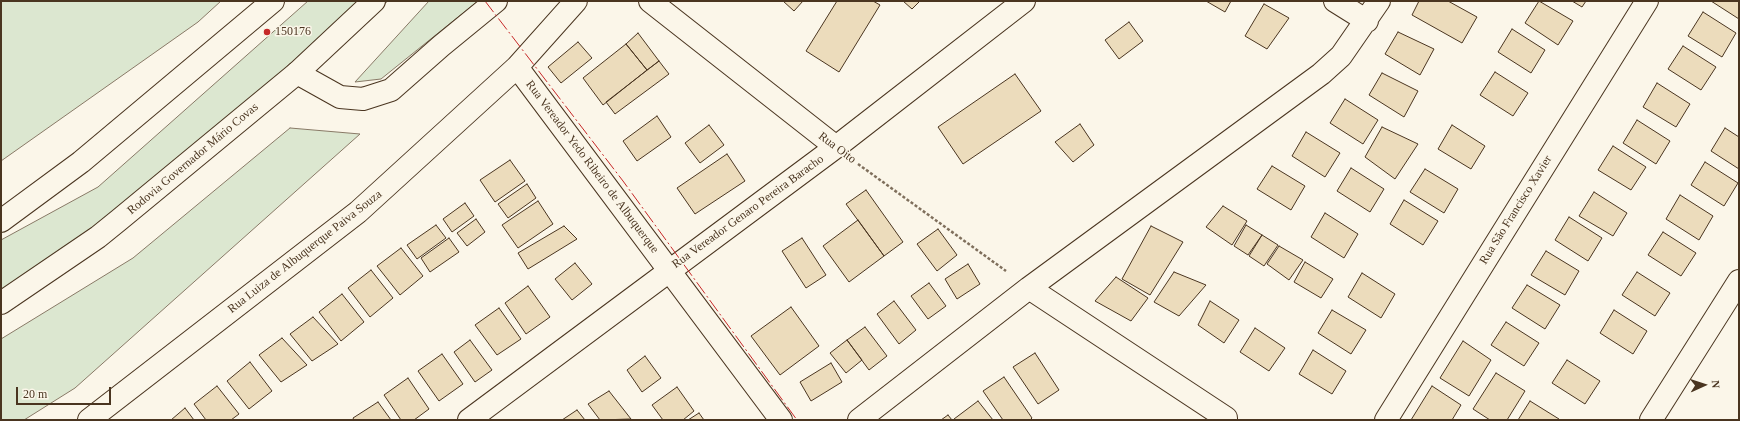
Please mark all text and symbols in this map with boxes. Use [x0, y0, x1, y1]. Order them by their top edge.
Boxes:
place label: 150176 [275, 25, 311, 39]
marker: 150176 [262, 27, 272, 37]
street label: Rua Vereador Yedo Ribeiro de Albuquerque [522, 78, 662, 256]
street label: Rodovia Governador Mário Covas [125, 100, 261, 218]
street label: Rua Oito [815, 129, 859, 167]
street label: Rua Vereador Genaro Pereira Baracho [669, 152, 827, 272]
street label: Rua São Francisco Xavier [1477, 153, 1555, 267]
street label: Rua Luiza de Albuquerque Paiva Souza [225, 187, 385, 317]
north arrow [1684, 365, 1724, 405]
scale bar [18, 379, 113, 405]
text: N [1710, 380, 1722, 389]
text: 20 m [23, 387, 47, 401]

